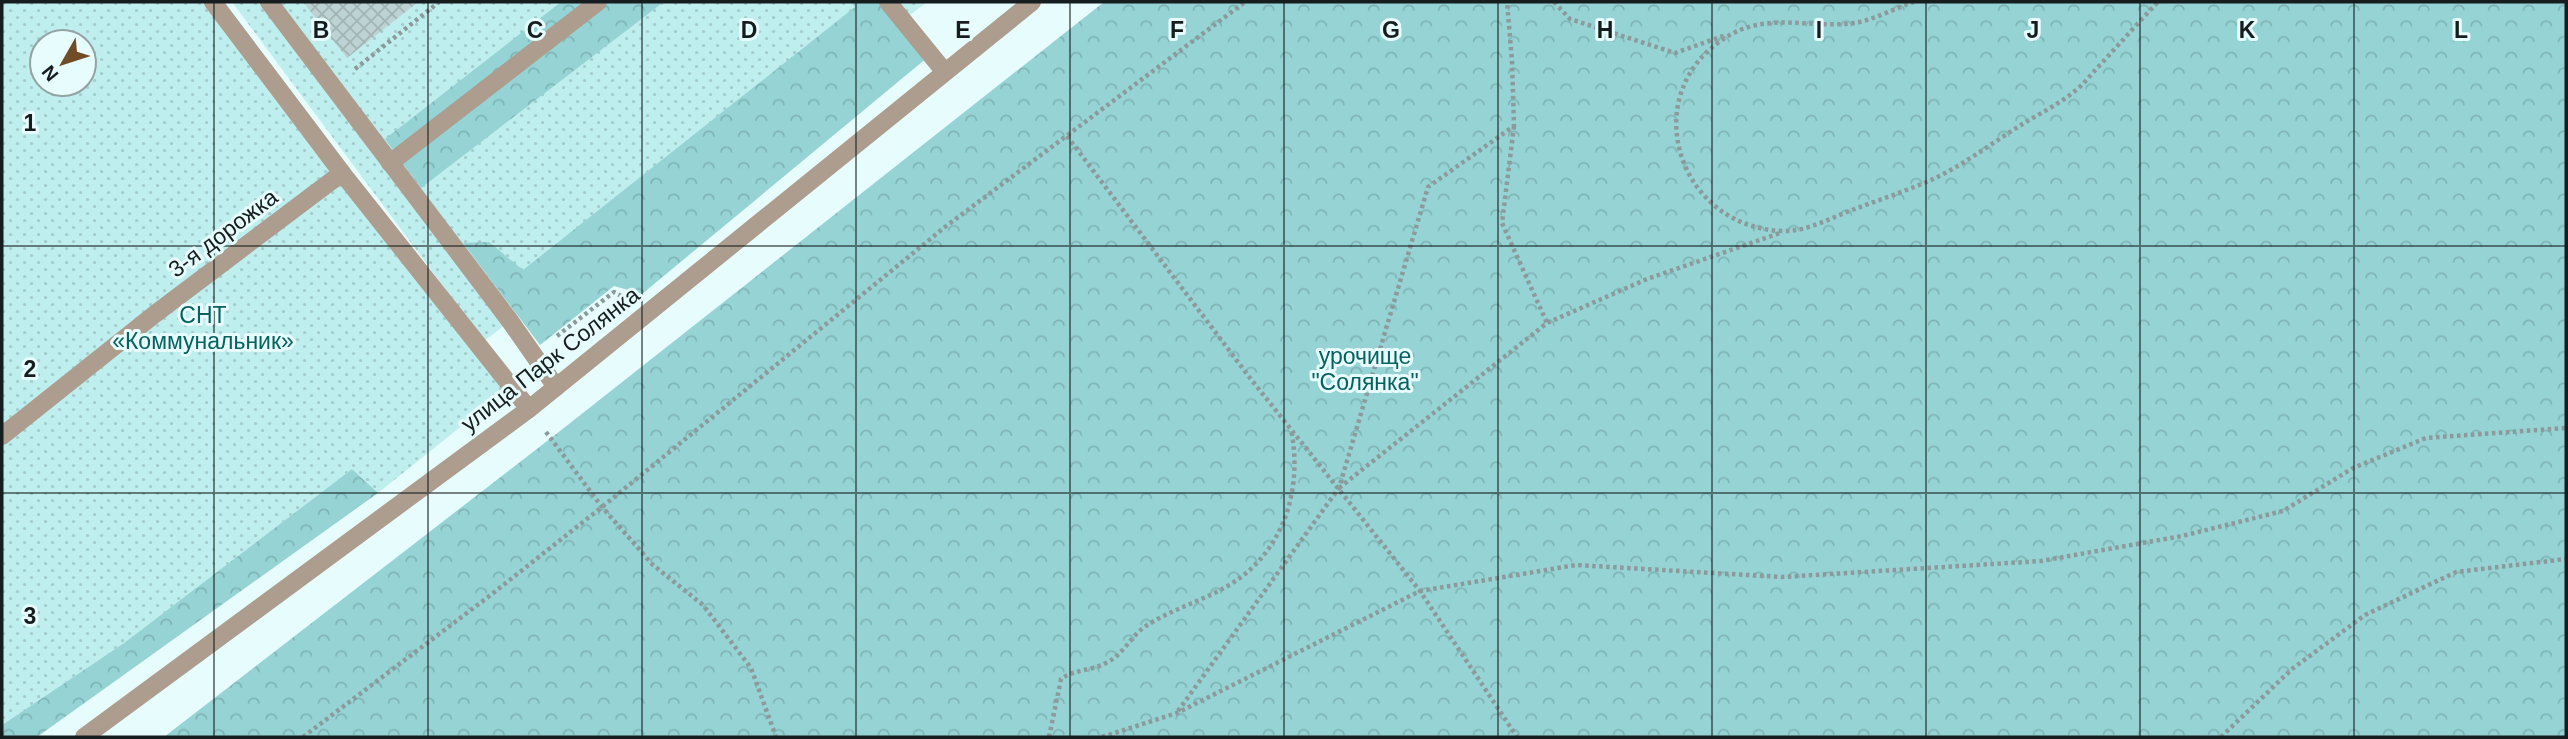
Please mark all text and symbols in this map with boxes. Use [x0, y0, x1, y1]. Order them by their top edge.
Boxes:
text: B [313, 17, 329, 43]
text: C [527, 17, 543, 43]
text: D [741, 17, 757, 43]
text: E [955, 17, 971, 43]
text: F [1170, 17, 1184, 43]
text: G [1382, 17, 1400, 43]
text: H [1597, 17, 1613, 43]
text: I [1816, 17, 1822, 43]
text: J [2027, 17, 2039, 43]
text: K [2239, 17, 2256, 43]
text: L [2454, 17, 2468, 43]
north arrow [28, 28, 98, 98]
text: N [38, 61, 63, 85]
text: 1 [24, 110, 37, 136]
street label: 3-я дорожка [163, 184, 283, 282]
street label: улица Парк Солянка [456, 281, 644, 437]
park label: СНТ «Коммунальник» [112, 302, 294, 354]
park label: урочище "Солянка" [1311, 343, 1419, 395]
text: 2 [24, 356, 36, 382]
text: 3 [24, 603, 36, 629]

